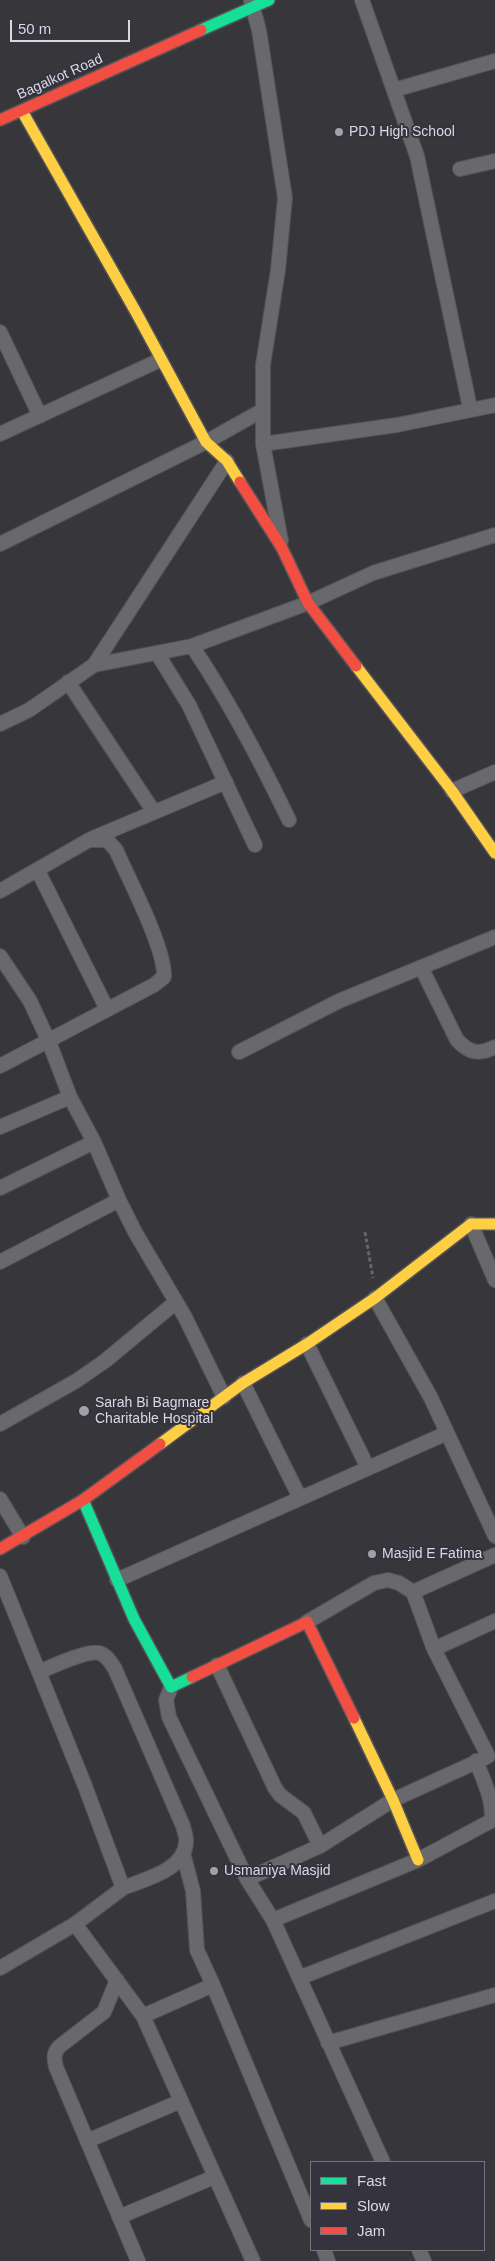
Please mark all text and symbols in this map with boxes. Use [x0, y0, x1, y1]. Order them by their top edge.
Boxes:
scale bar [12, 10, 132, 42]
text: 50 m [18, 20, 51, 37]
street label: Bagalkot Road [15, 51, 105, 103]
place label: PDJ High School [349, 124, 455, 140]
marker: PDJ High School [333, 126, 345, 138]
place label: Sarah Bi Bagmare Charitable Hospital [95, 1395, 213, 1428]
marker: Sarah Bi Bagmare Charitable Hospital [77, 1404, 91, 1418]
place label: Masjid E Fatima [382, 1546, 482, 1562]
marker: Masjid E Fatima [366, 1548, 378, 1560]
place label: Usmaniya Masjid [224, 1863, 331, 1879]
marker: Usmaniya Masjid [208, 1865, 220, 1877]
legend [310, 2161, 485, 2251]
text: Fast [357, 2172, 386, 2189]
text: Slow [357, 2197, 390, 2214]
text: Jam [357, 2222, 385, 2239]

